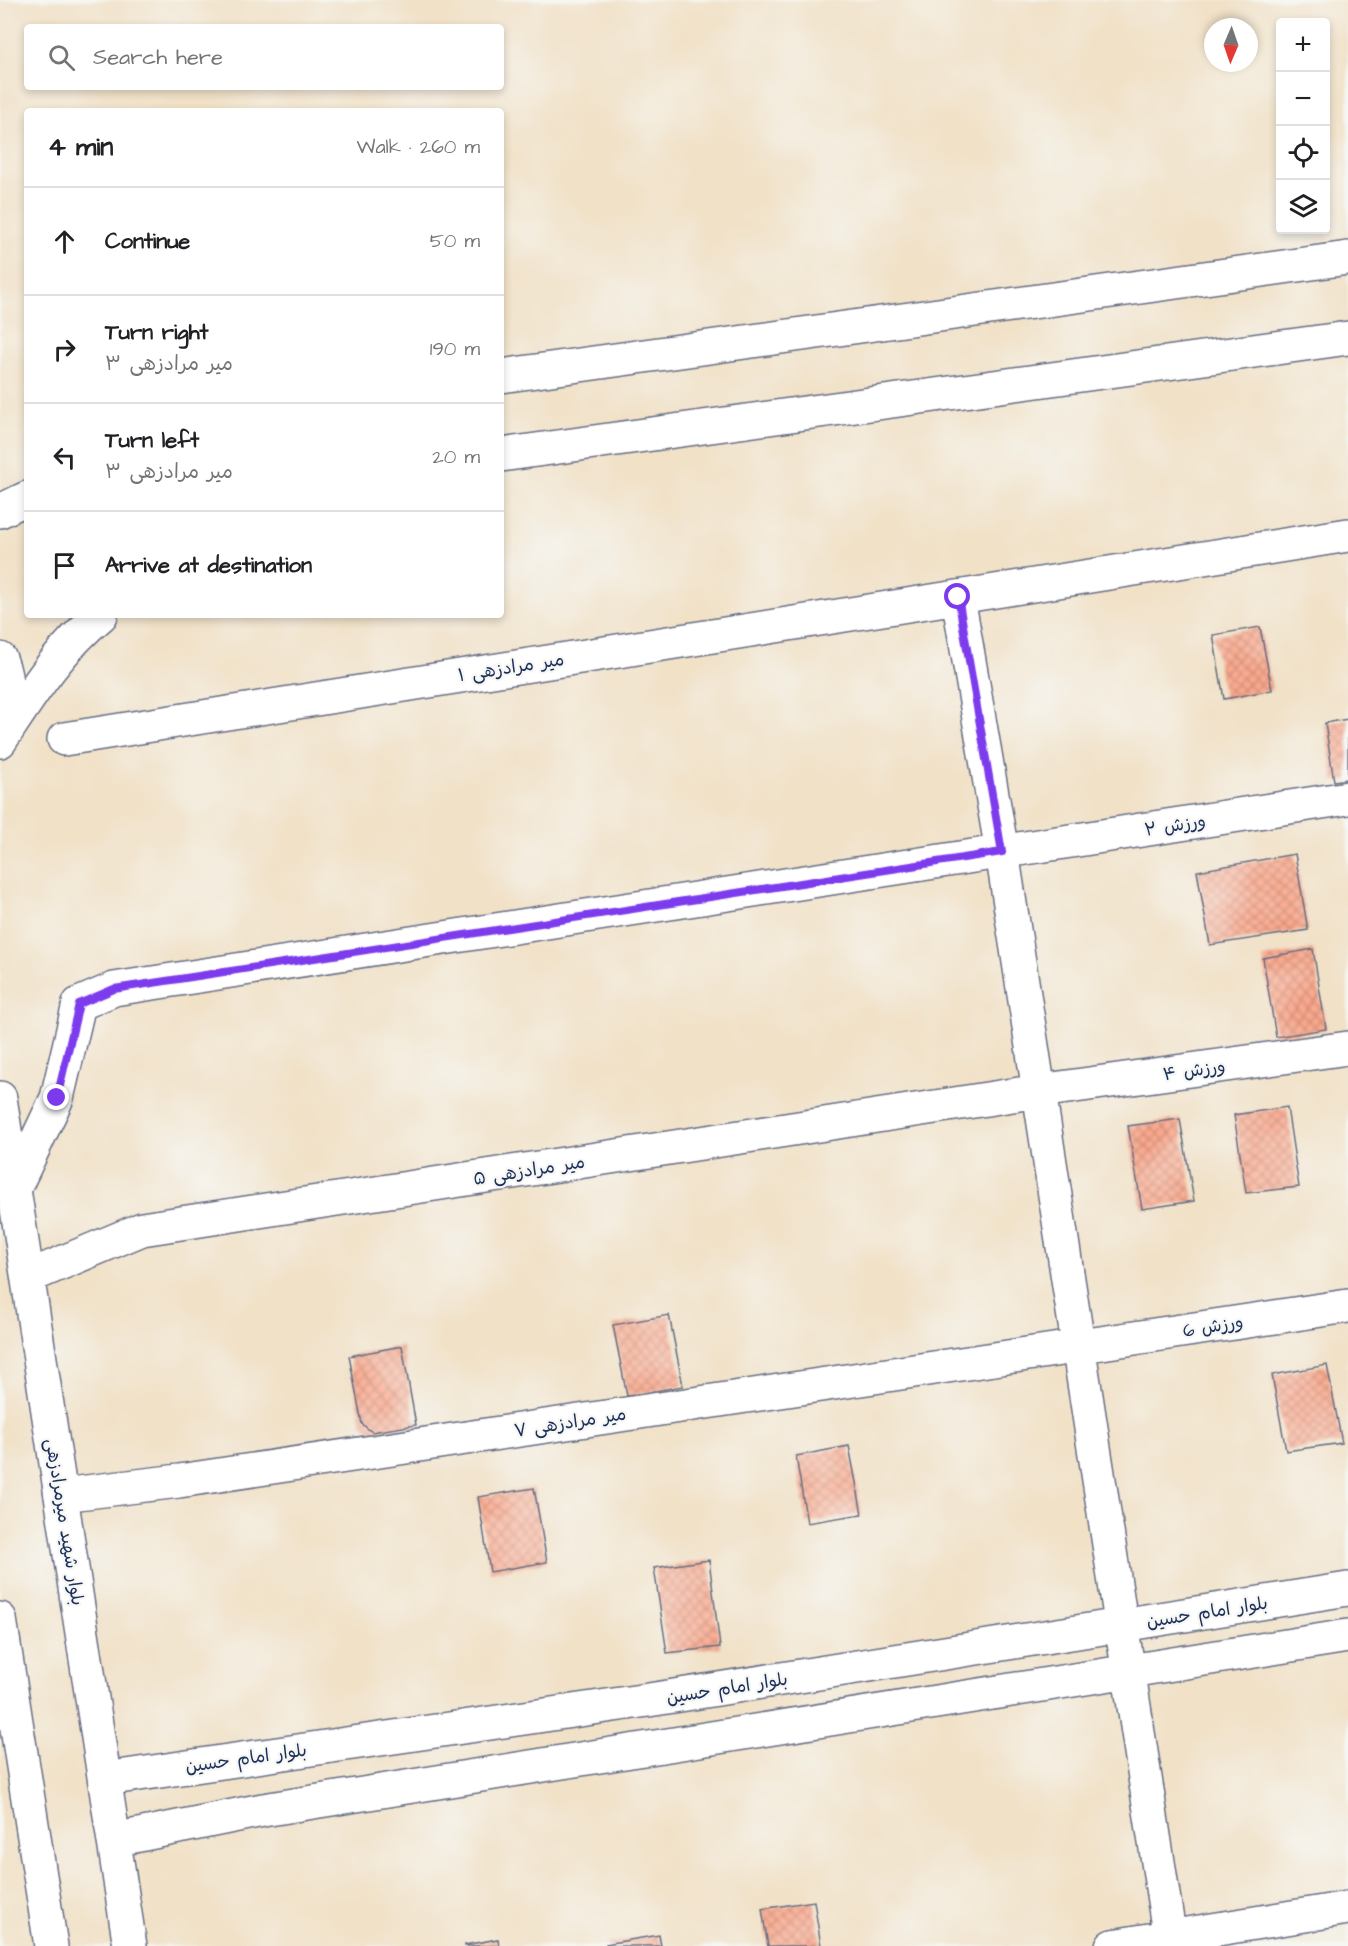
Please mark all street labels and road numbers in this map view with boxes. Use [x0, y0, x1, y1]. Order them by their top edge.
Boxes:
street label: میر مرادزهی ۱ [456, 647, 566, 688]
street label: ورزش ۲ [1143, 808, 1207, 843]
street label: ورزش ۴ [1161, 1054, 1227, 1087]
street label: میر مرادزهی ۵ [471, 1149, 587, 1192]
street label: ورزش 6 [1181, 1309, 1245, 1344]
street label: میر مرادزهی ۷ [512, 1401, 628, 1444]
street label: بلوار شهید میرمرادزهی [39, 1437, 90, 1607]
street label: بلوار امام حسین [1145, 1591, 1270, 1635]
street label: بلوار امام حسین [665, 1667, 790, 1711]
street label: بلوار امام حسین [184, 1738, 309, 1780]

